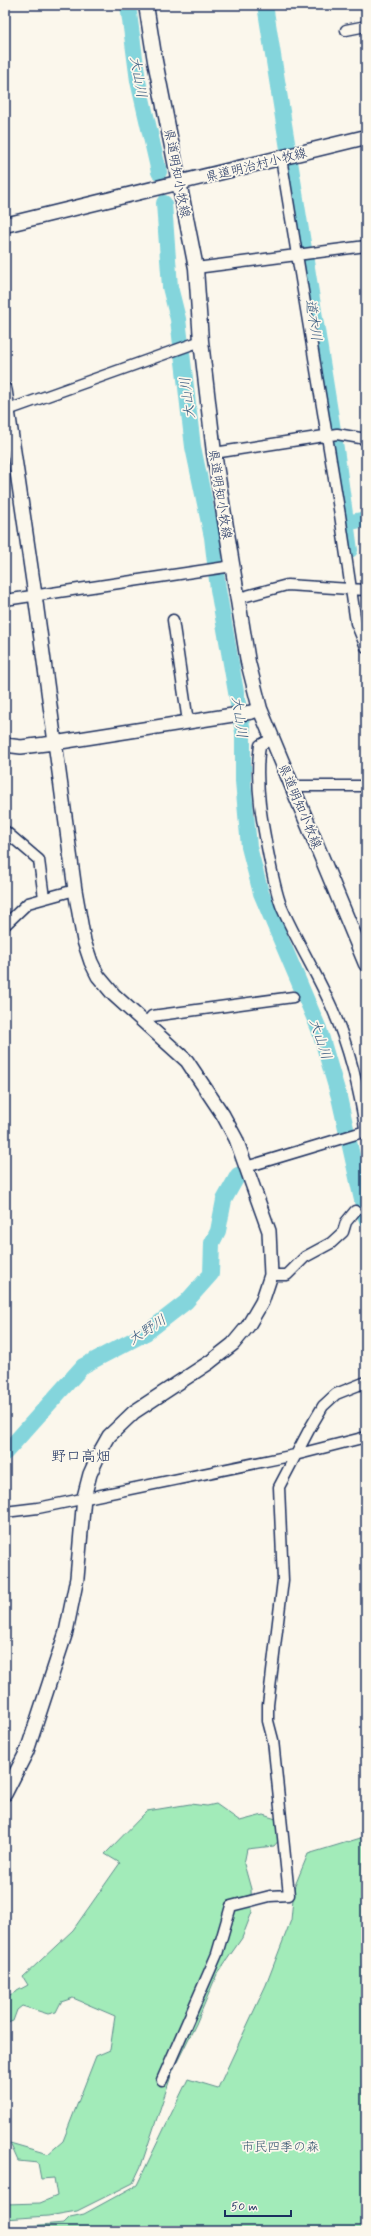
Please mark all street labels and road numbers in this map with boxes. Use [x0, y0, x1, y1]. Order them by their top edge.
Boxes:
street label: 県道明知小牧線 [160, 127, 194, 221]
street label: 県道明治村小牧線 [204, 144, 310, 186]
street label: 県道明知小牧線 [204, 448, 235, 541]
street label: 県道明知小牧線 [274, 761, 326, 853]

